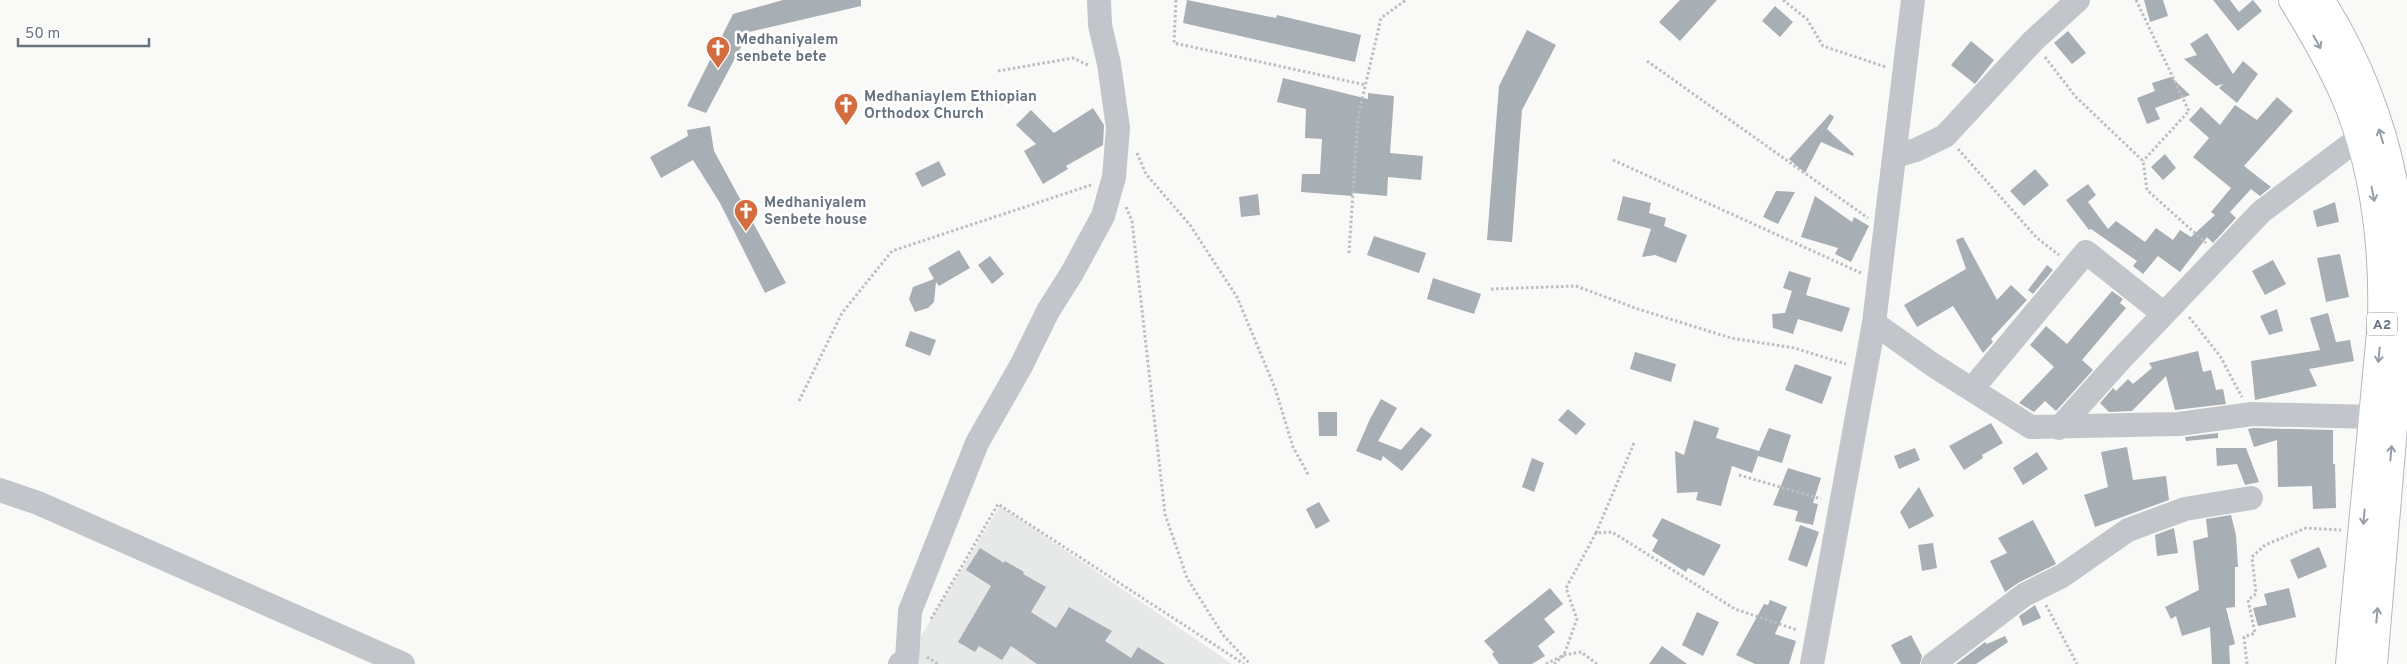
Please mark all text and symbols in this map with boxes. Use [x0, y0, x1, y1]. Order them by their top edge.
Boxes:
scale bar [18, 15, 149, 47]
text: 50 m [25, 25, 60, 44]
place label: Medhaniyalem senbete bete [736, 31, 838, 67]
one-way arrow [2313, 34, 2322, 49]
church icon: Medhaniyalem senbete bete [705, 35, 731, 69]
place label: Medhaniaylem Ethiopian Orthodox Church [864, 88, 1037, 124]
church icon: Medhaniaylem Ethiopian Orthodox Church [833, 92, 859, 126]
one-way arrow [2375, 129, 2385, 145]
one-way arrow [2369, 185, 2378, 201]
place label: Medhaniyalem Senbete house [764, 194, 867, 230]
church icon: Medhaniyalem Senbete house [733, 198, 759, 232]
road number: A2 [2367, 312, 2397, 336]
one-way arrow [2374, 347, 2384, 363]
one-way arrow [2386, 446, 2396, 462]
one-way arrow [2360, 509, 2369, 525]
one-way arrow [2373, 608, 2382, 624]

